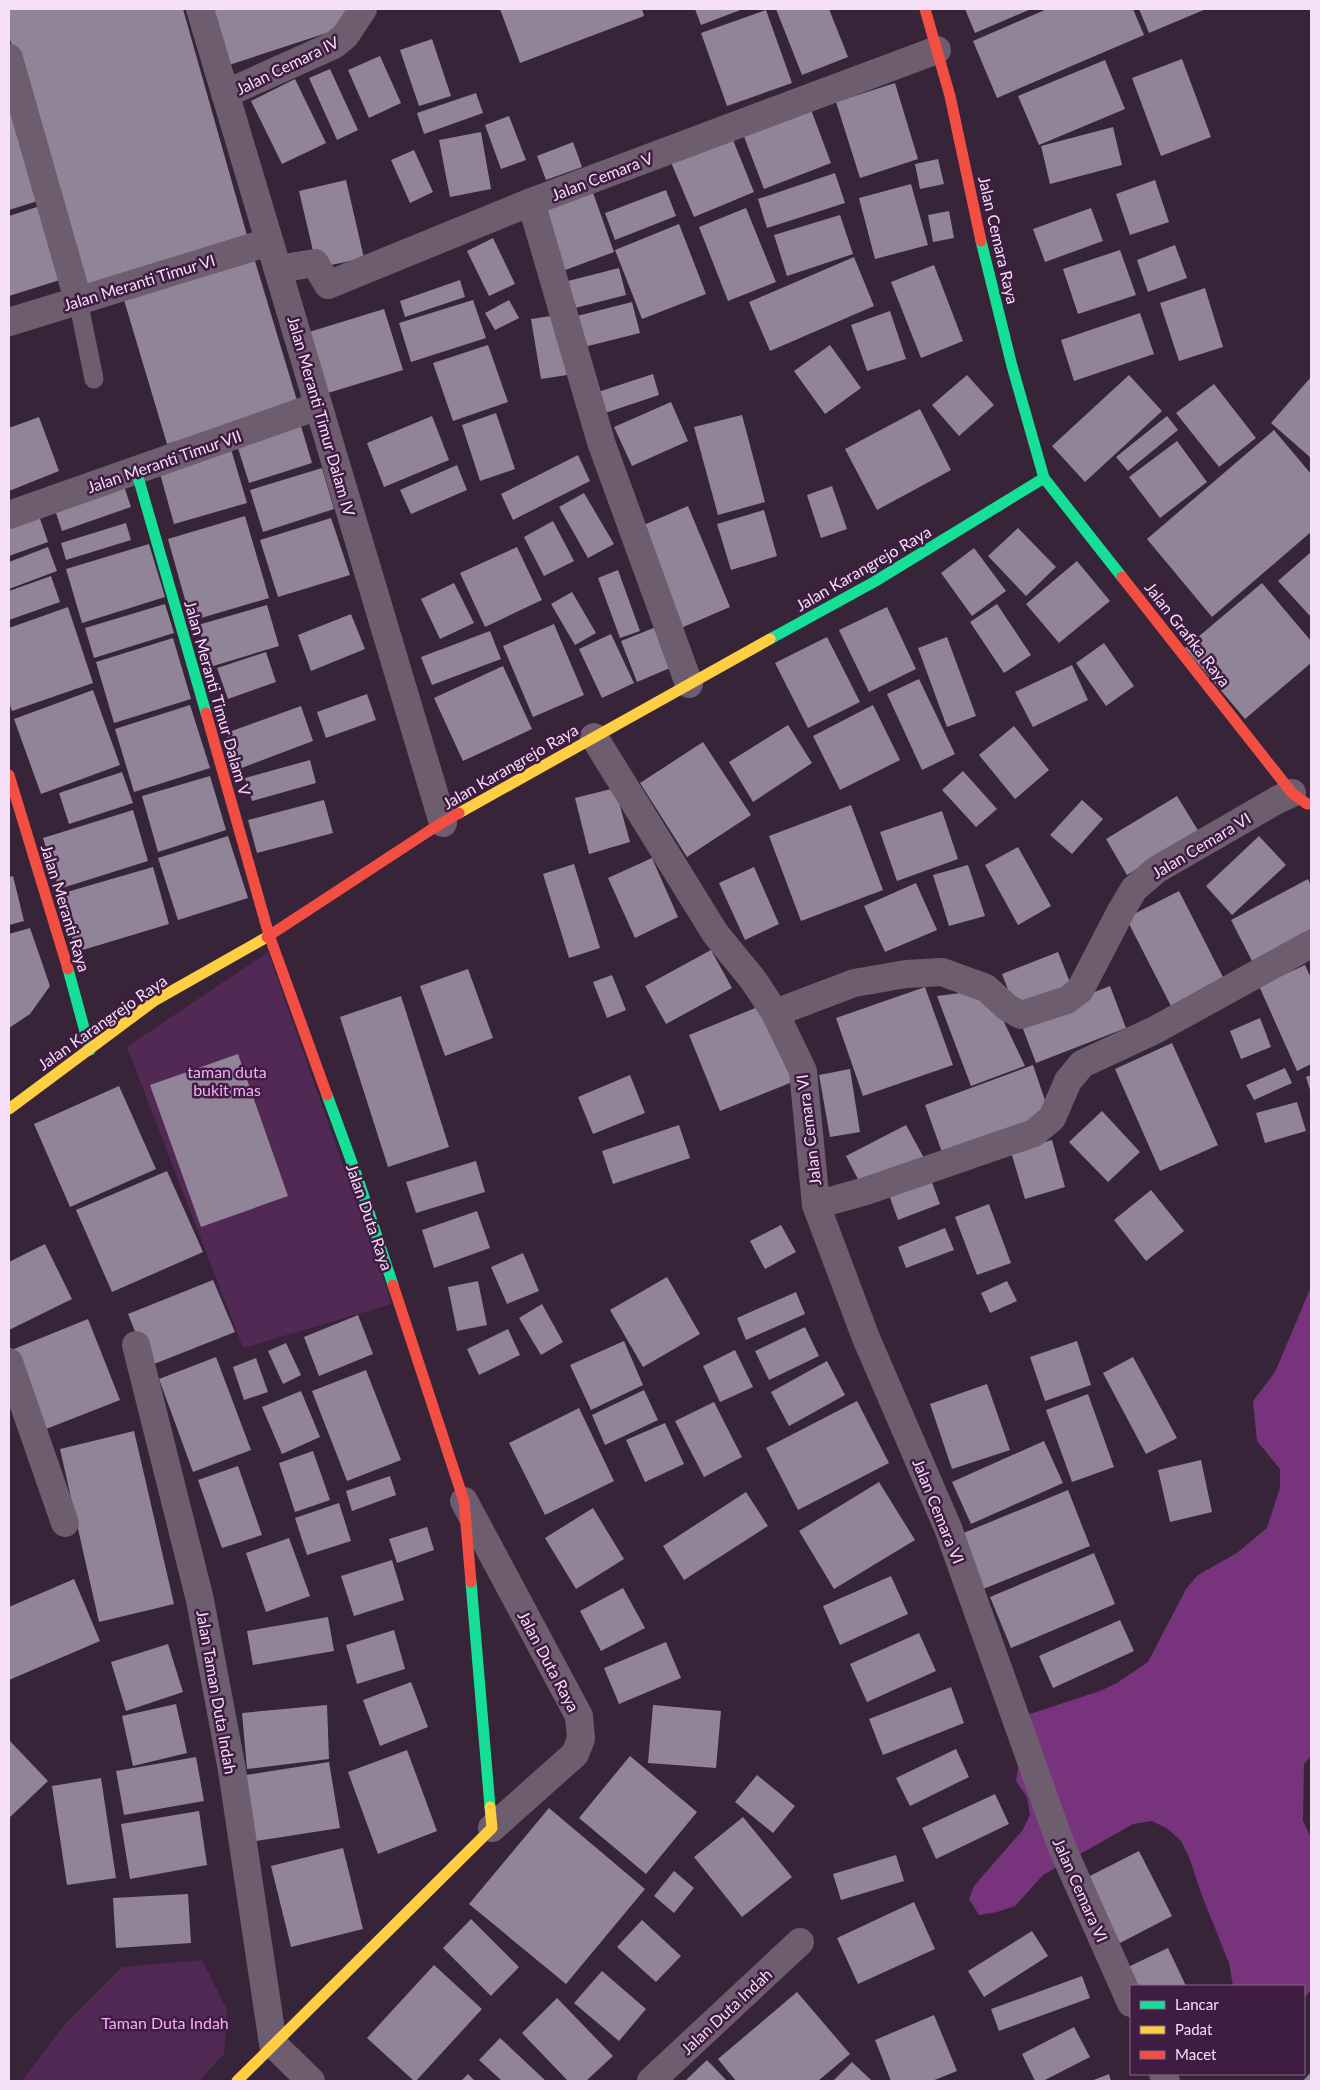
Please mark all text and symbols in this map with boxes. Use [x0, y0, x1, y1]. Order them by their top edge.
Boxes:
street label: Jalan Cemara IV [232, 32, 342, 98]
street label: Jalan Cemara V [549, 148, 656, 204]
street label: Jalan Cemara Raya [975, 174, 1023, 306]
street label: Jalan Meranti Timur VI [61, 250, 217, 314]
street label: Jalan Meranti Timur Dalam IV [284, 314, 360, 518]
street label: Jalan Meranti Timur VII [84, 426, 244, 496]
street label: Jalan Karangrejo Raya [792, 521, 934, 615]
street label: Jalan Grafika Raya [1141, 578, 1235, 690]
street label: Jalan Meranti Timur Dalam V [181, 598, 255, 798]
street label: Jalan Karangrejo Raya [439, 719, 581, 813]
street label: Jalan Cemara VI [1148, 808, 1254, 882]
street label: Jalan Meranti Raya [38, 842, 94, 974]
street label: Jalan Karangrejo Raya [34, 970, 170, 1074]
park label: taman duta bukit mas [187, 1062, 267, 1099]
street label: Jalan Cemara VI [792, 1073, 824, 1187]
street label: Jalan Duta Raya [343, 1161, 397, 1273]
street label: Jalan Cemara VI [909, 1456, 969, 1566]
street label: Jalan Duta Raya [514, 1607, 584, 1715]
street label: Jalan Taman Duta Indah [193, 1608, 241, 1776]
street label: Jalan Cemara VI [1050, 1835, 1112, 1945]
street label: Jalan Duta Indah [677, 1964, 775, 2058]
legend [1130, 1985, 1305, 2075]
text: Lancar [1175, 1995, 1219, 2013]
park label: Taman Duta Indah [101, 2013, 229, 2032]
text: Padat [1175, 2020, 1213, 2038]
text: Macet [1175, 2045, 1217, 2063]

